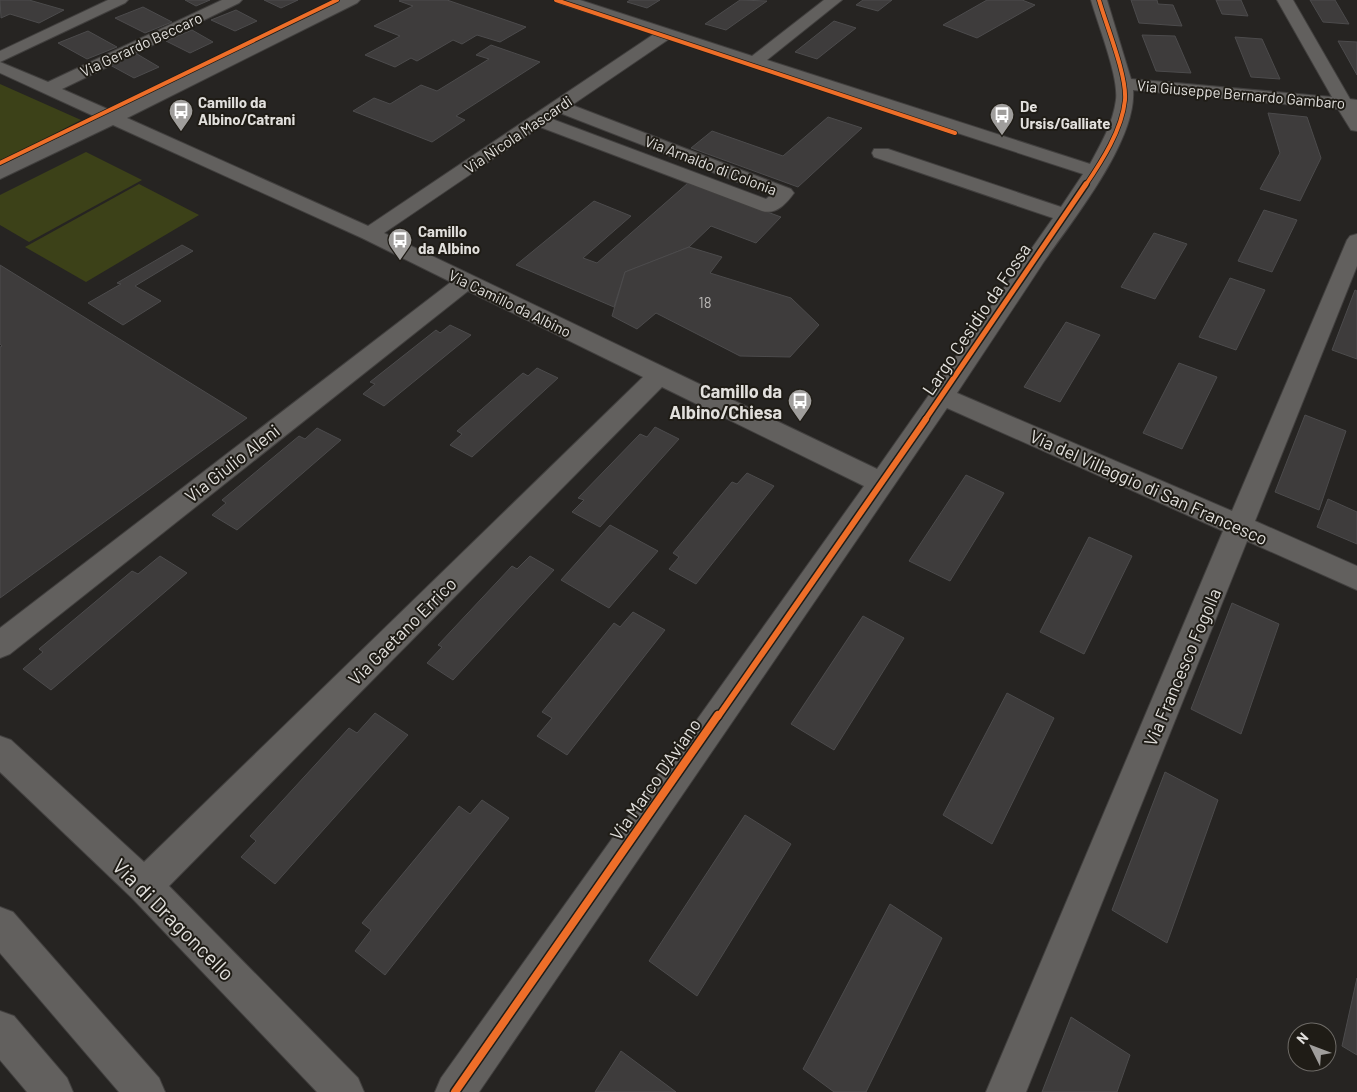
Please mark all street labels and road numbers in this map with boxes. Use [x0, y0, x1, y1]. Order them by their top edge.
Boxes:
street label: Via Gerardo Beccaro [77, 8, 205, 80]
street label: Via Giuseppe Bernardo Gambaro [1136, 76, 1346, 112]
street label: Via Nicola Mascardi [461, 91, 575, 177]
street label: Via Arnaldo di Colonia [642, 132, 780, 198]
street label: Largo Cesidio da Fossa [917, 239, 1035, 399]
street label: Via Camillo da Albino [446, 266, 574, 340]
street label: Via Giulio Aleni [180, 419, 284, 507]
street label: Via del Villaggio di San Francesco [1027, 425, 1271, 549]
street label: Via Gaetano Errico [343, 572, 461, 690]
street label: Via Francesco Fogolla [1139, 585, 1225, 749]
street label: Via Marco D'Aviano [605, 714, 705, 844]
street label: Via di Dragoncello [108, 853, 240, 985]

